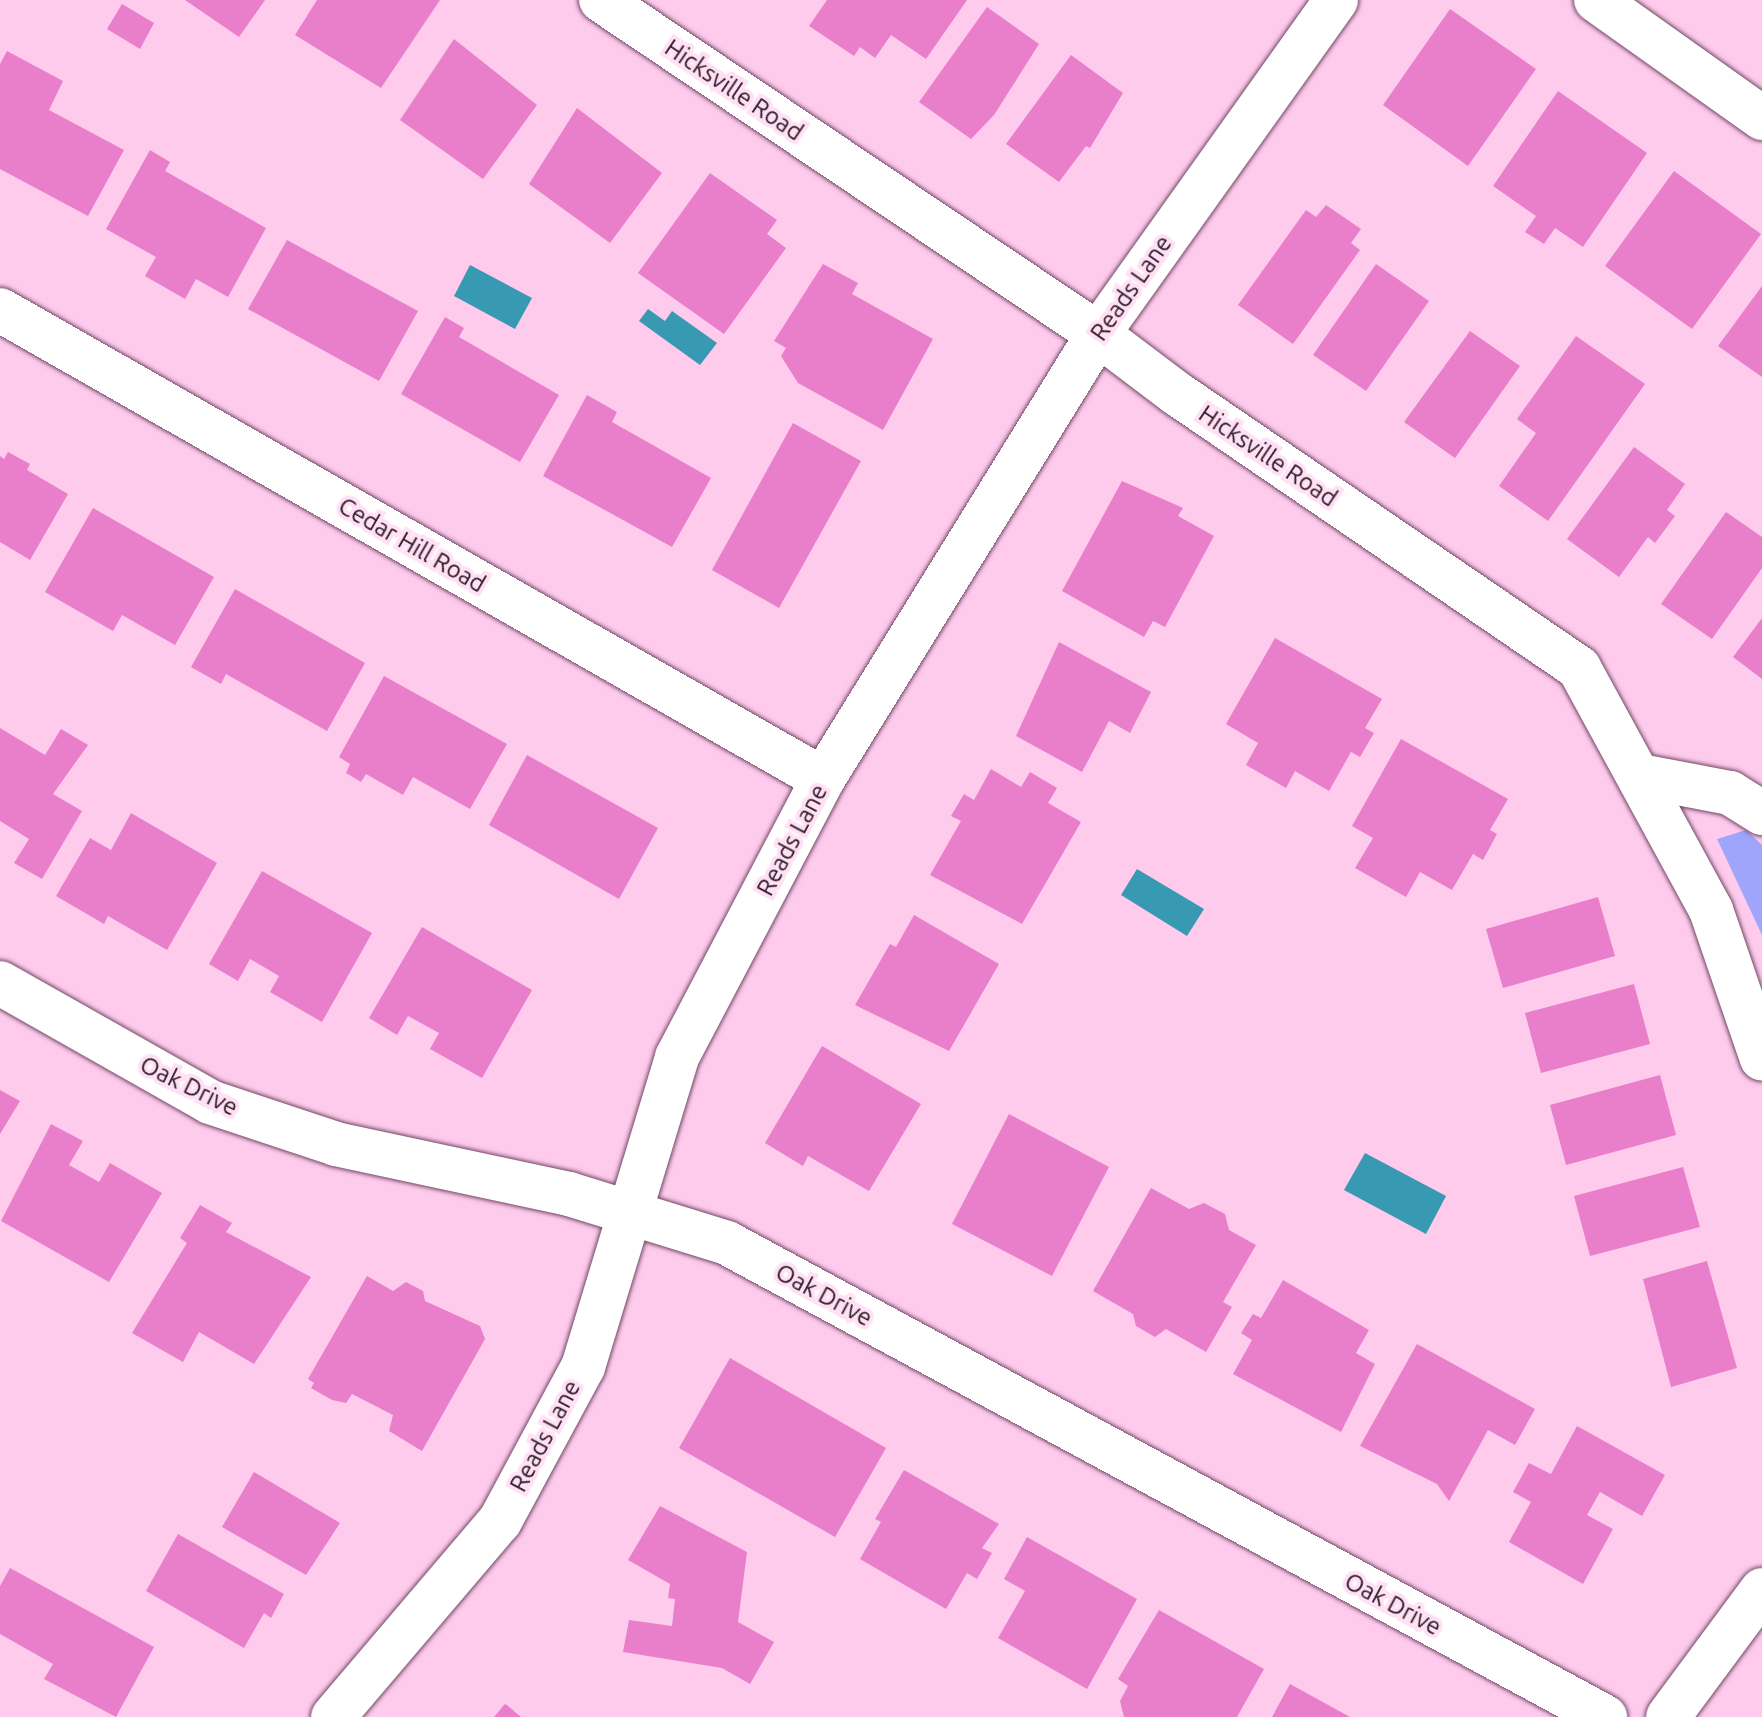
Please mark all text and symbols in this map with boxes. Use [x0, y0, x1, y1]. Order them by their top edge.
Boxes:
street label: Hicksville Road [659, 33, 809, 147]
street label: Reads Lane [1084, 230, 1178, 346]
street label: Hicksville Road [1193, 399, 1343, 513]
street label: Cedar Hill Road [333, 491, 491, 599]
street label: Reads Lane [751, 779, 833, 901]
street label: Oak Drive [135, 1050, 243, 1122]
street label: Oak Drive [771, 1258, 877, 1332]
street label: Reads Lane [504, 1375, 586, 1497]
street label: Oak Drive [1340, 1567, 1446, 1641]

